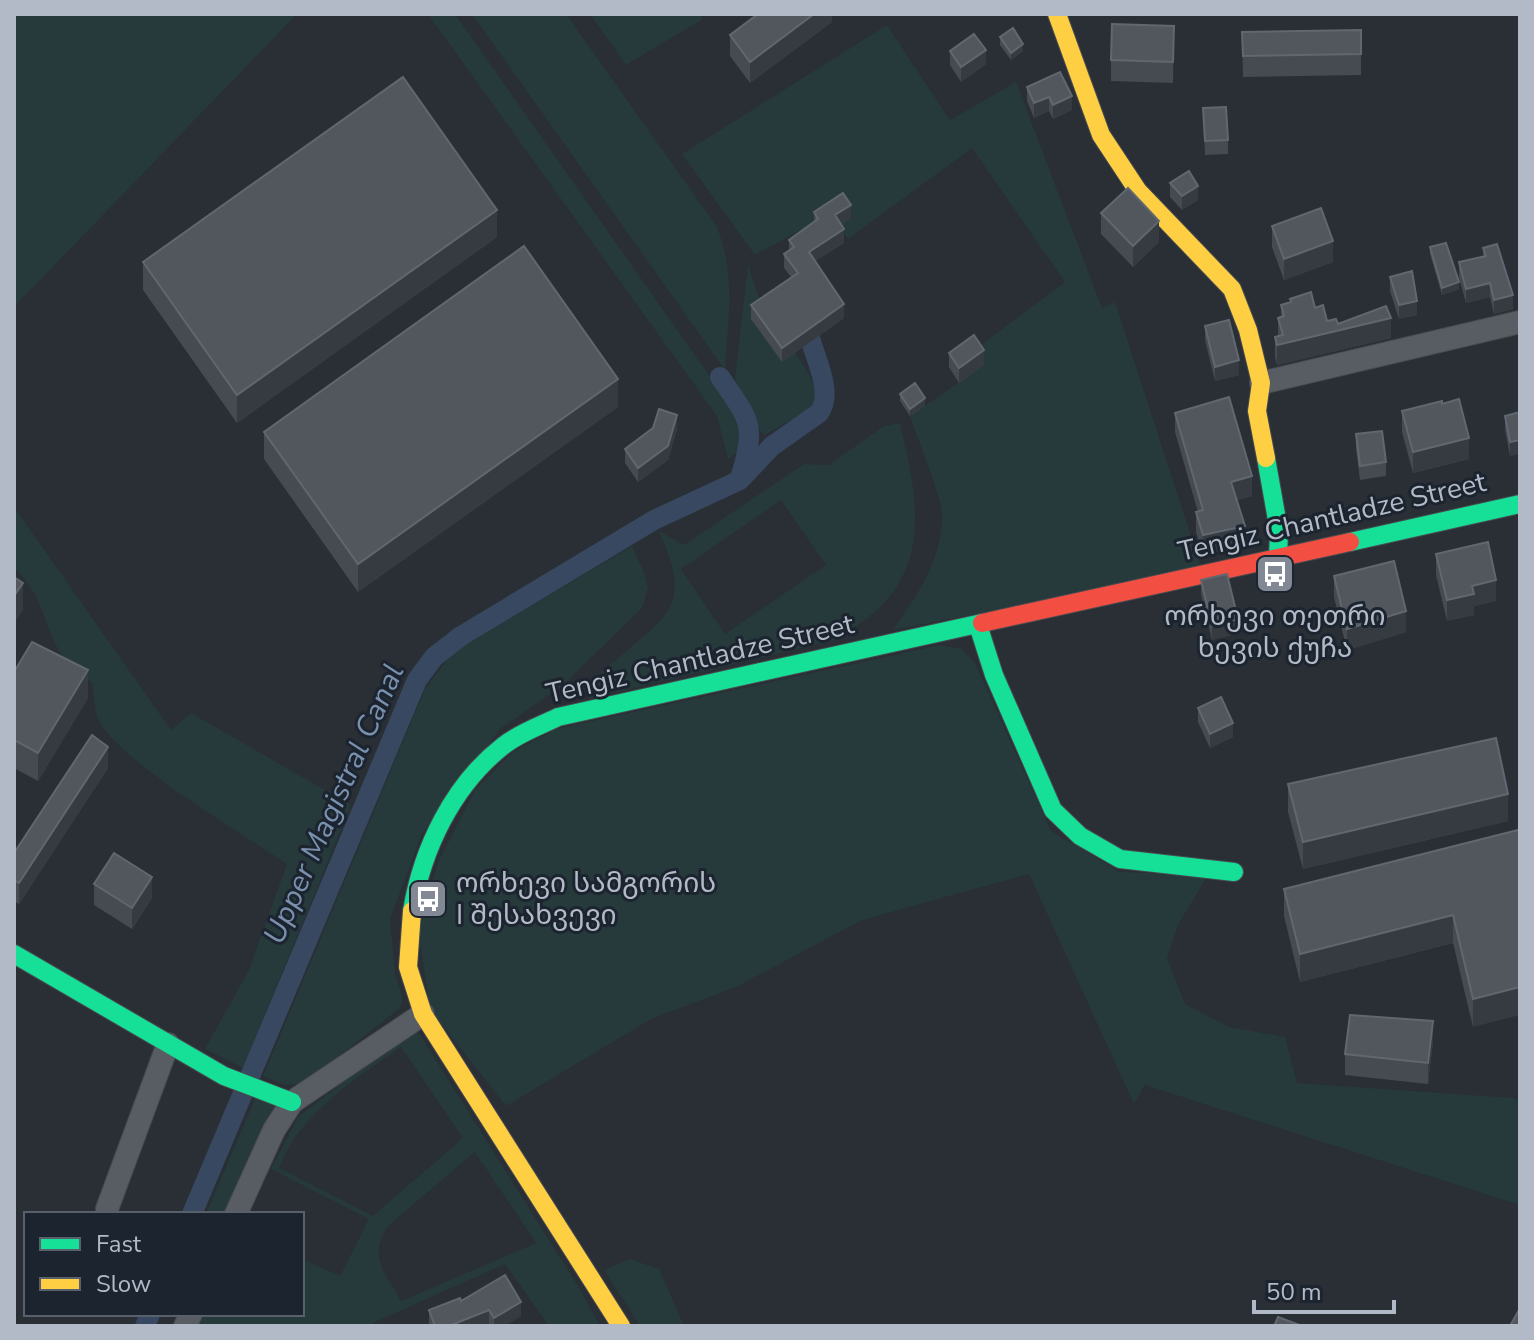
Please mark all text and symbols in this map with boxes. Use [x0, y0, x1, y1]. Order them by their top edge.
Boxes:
street label: Tengiz Chantladze Street [1175, 463, 1490, 571]
bus stop icon: ორხევი თეთრი ხევის ქუჩა [1254, 553, 1296, 595]
place label: ორხევი თეთრი ხევის ქუჩა [1164, 597, 1386, 667]
street label: Tengiz Chantladze Street [543, 605, 858, 713]
water label: Upper Magistral Canal [254, 657, 414, 951]
place label: ორხევი სამგორის I შესახვევი [456, 864, 716, 934]
bus stop icon: ორხევი სამგორის I შესახვევი [407, 878, 449, 920]
legend [24, 1212, 304, 1316]
text: Fast [96, 1228, 142, 1260]
scale bar [1254, 1264, 1394, 1314]
text: Slow [96, 1268, 151, 1300]
text: 50 m [1266, 1276, 1322, 1308]

